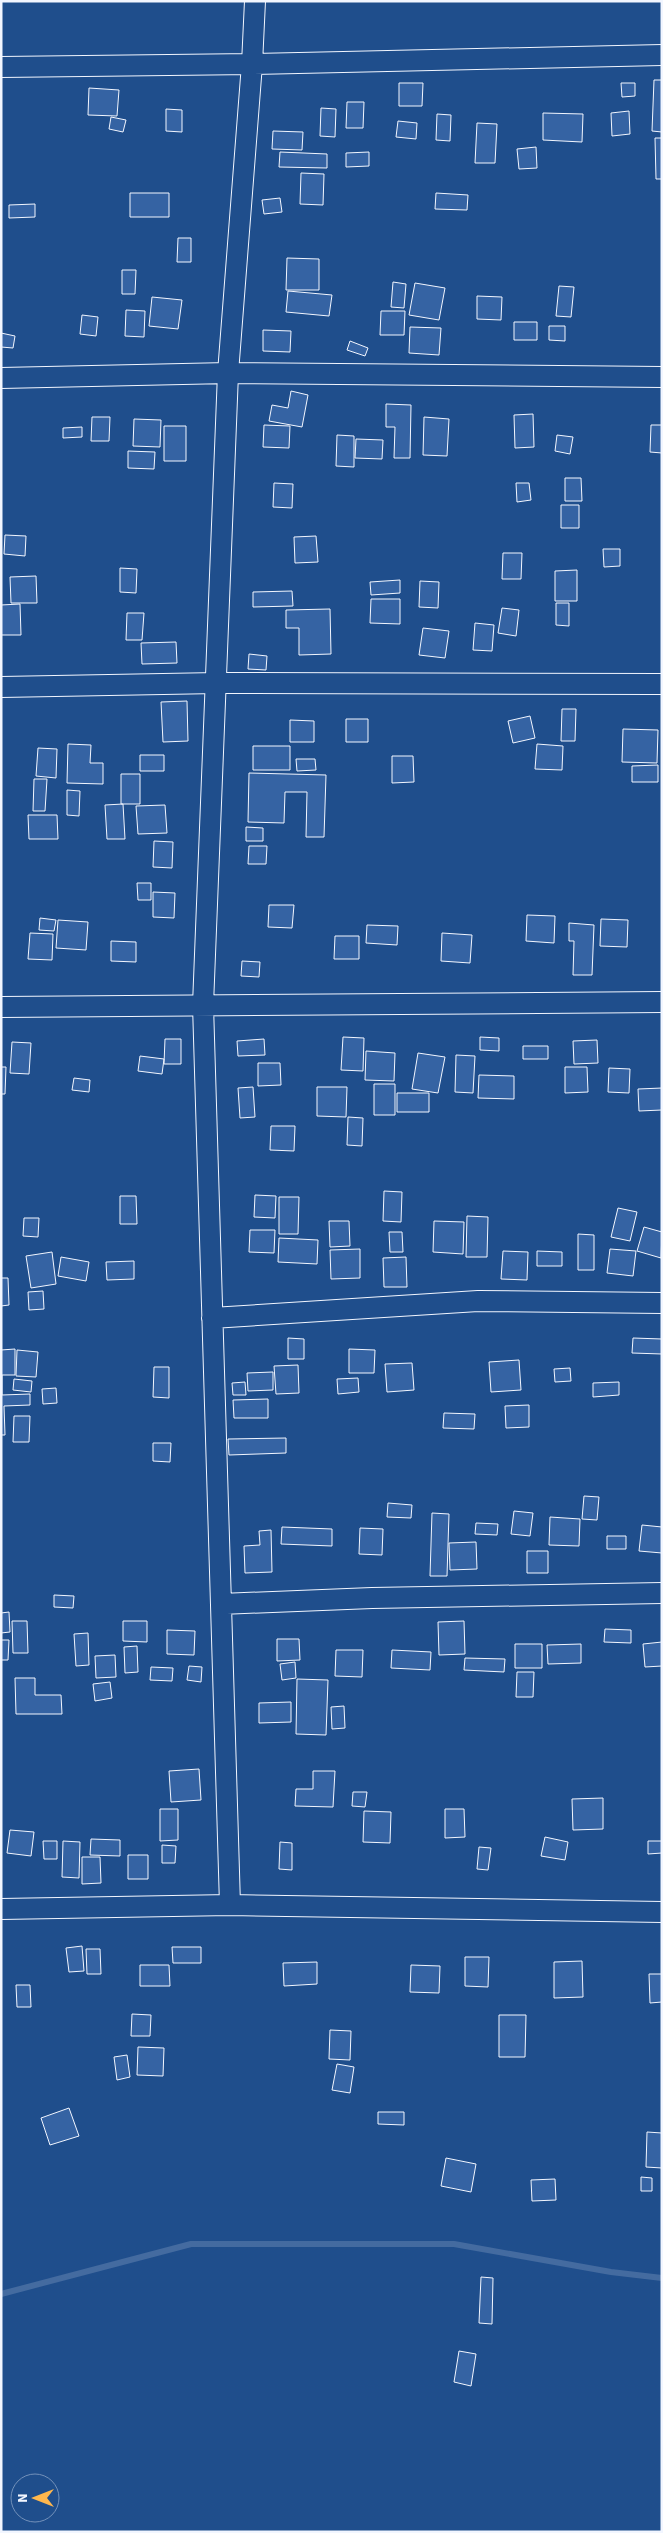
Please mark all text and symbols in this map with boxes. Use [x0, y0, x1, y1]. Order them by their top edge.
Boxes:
north arrow [10, 2473, 60, 2523]
text: N [13, 2493, 33, 2503]

